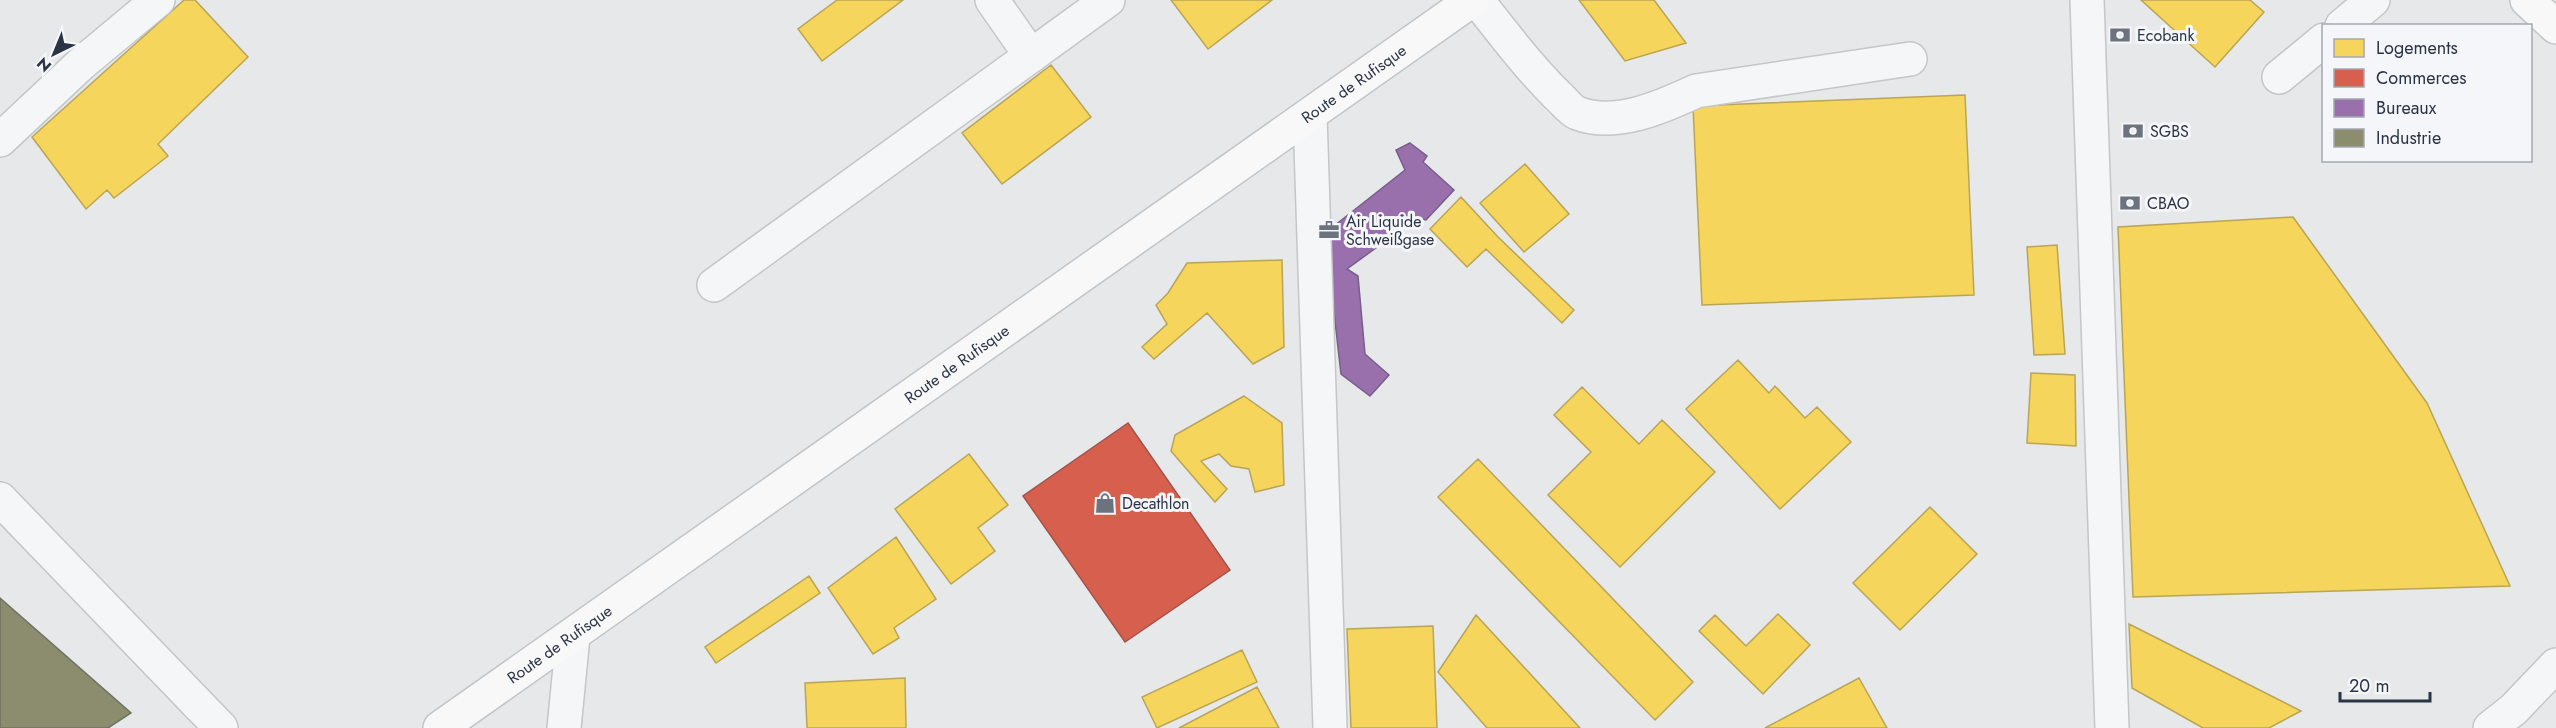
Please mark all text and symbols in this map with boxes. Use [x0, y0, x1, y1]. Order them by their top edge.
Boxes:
bank icon: Ecobank [2108, 23, 2132, 47]
north arrow [24, 24, 84, 84]
place label: Ecobank [2137, 24, 2195, 47]
legend [2322, 24, 2532, 162]
text: Logements [2376, 35, 2458, 61]
street label: Route de Rufisque [1297, 39, 1411, 129]
text: N [32, 52, 57, 77]
text: Commerces [2376, 65, 2467, 91]
text: Bureaux [2376, 95, 2437, 121]
bank icon: SGBS [2121, 119, 2145, 143]
place label: SGBS [2150, 120, 2189, 143]
text: Industrie [2376, 125, 2441, 151]
bank icon: CBAO [2118, 191, 2142, 215]
place label: CBAO [2147, 192, 2189, 215]
place label: Air Liquide Schweißgase [1346, 210, 1434, 251]
office icon: Air Liquide Schweißgase [1317, 218, 1341, 242]
street label: Route de Rufisque [900, 319, 1014, 409]
shop icon: Decathlon [1093, 491, 1117, 515]
place label: Decathlon [1122, 492, 1190, 515]
street label: Route de Rufisque [502, 599, 617, 689]
scale bar [2340, 665, 2430, 703]
text: 20 m [2349, 673, 2389, 699]

